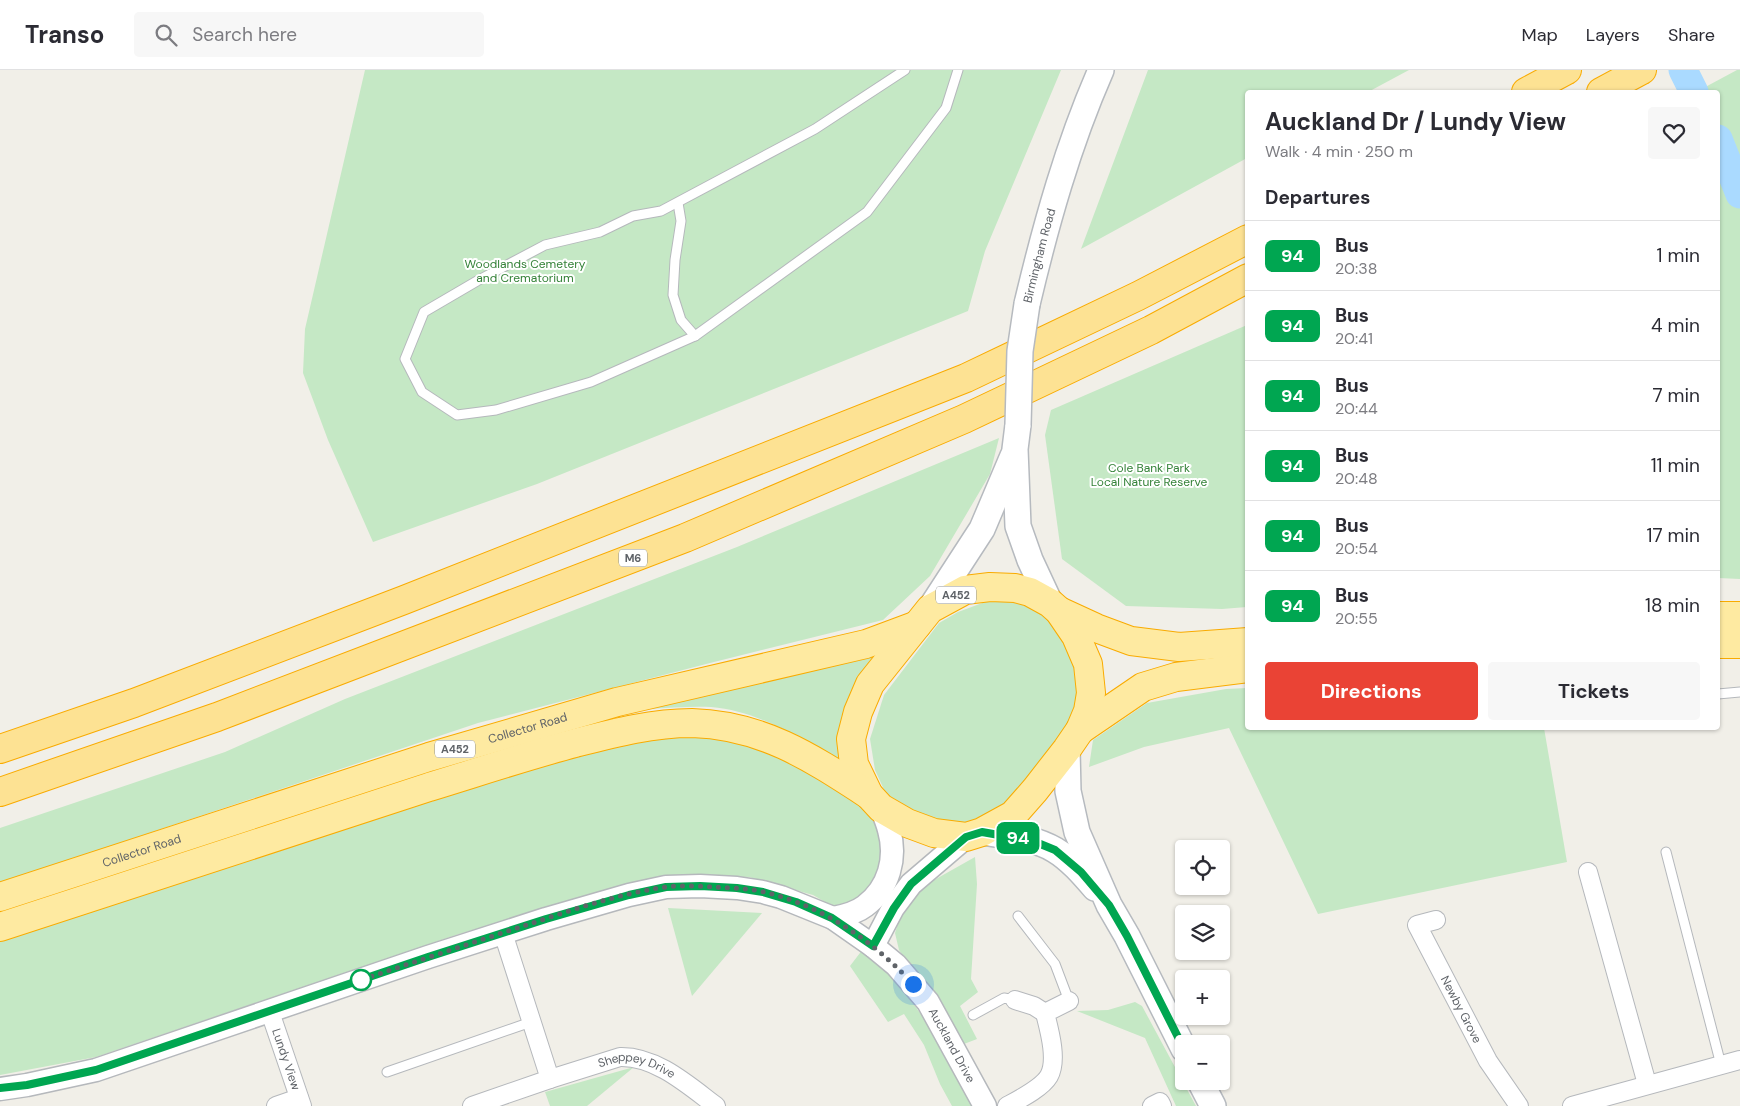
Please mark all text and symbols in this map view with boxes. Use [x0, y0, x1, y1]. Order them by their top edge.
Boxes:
search box [134, 12, 484, 57]
text: Transo [25, 19, 104, 50]
icon: search [152, 21, 180, 49]
text: Search here [192, 22, 297, 47]
text: Map [1522, 23, 1558, 47]
text: Layers [1586, 23, 1640, 47]
text: Share [1668, 23, 1715, 47]
text: Auckland Dr / Lundy View [1265, 106, 1566, 137]
button: heart [1648, 107, 1700, 159]
text: Walk · 4 min · 250 m [1265, 141, 1413, 162]
text: Departures [1265, 185, 1370, 210]
street label: Birmingham Road [1020, 206, 1059, 304]
text: Bus [1335, 233, 1369, 258]
text: 1 min [1657, 243, 1700, 268]
text: 94 [1281, 244, 1304, 268]
park label: Woodlands Cemetery and Crematorium [465, 256, 586, 286]
text: 20:38 [1335, 258, 1377, 279]
text: Bus [1335, 303, 1369, 328]
text: 4 min [1651, 313, 1700, 338]
text: 94 [1281, 314, 1304, 338]
text: 20:41 [1335, 328, 1373, 349]
text: Bus [1335, 373, 1369, 398]
text: 7 min [1652, 383, 1700, 408]
text: 94 [1281, 384, 1304, 408]
text: 20:44 [1335, 398, 1378, 419]
text: Bus [1335, 443, 1369, 468]
text: 11 min [1651, 453, 1700, 478]
text: 94 [1281, 454, 1304, 478]
park label: Cole Bank Park Local Nature Reserve [1091, 460, 1207, 490]
text: 20:48 [1335, 468, 1378, 489]
text: Bus [1335, 513, 1369, 538]
text: 17 min [1646, 523, 1700, 548]
text: 94 [1281, 524, 1304, 548]
text: 20:54 [1335, 538, 1378, 559]
road number: M6 [619, 549, 647, 566]
text: Bus [1335, 583, 1369, 608]
road number: A452 [936, 586, 976, 604]
text: 18 min [1645, 593, 1700, 618]
text: 94 [1281, 594, 1304, 618]
text: 20:55 [1335, 608, 1378, 629]
button: Directions [1265, 662, 1478, 720]
button: Tickets [1488, 662, 1700, 720]
street label: Collector Road [486, 709, 569, 747]
road number: A452 [435, 741, 475, 758]
line badge: 94 [996, 822, 1040, 854]
text: 94 [1006, 826, 1030, 850]
street label: Collector Road [100, 830, 183, 871]
map controls [1175, 840, 1230, 1090]
button: locate [1175, 840, 1230, 895]
button: layers [1175, 905, 1230, 960]
unlabelled marker [350, 969, 372, 991]
button: + [1175, 970, 1230, 1025]
your location [901, 972, 926, 997]
street label: Newby Grove [1437, 973, 1485, 1046]
street label: Auckland Drive [925, 1005, 979, 1086]
street label: Lundy View [268, 1026, 304, 1092]
button: − [1175, 1035, 1230, 1090]
street label: Sheppey Drive [596, 1049, 678, 1082]

